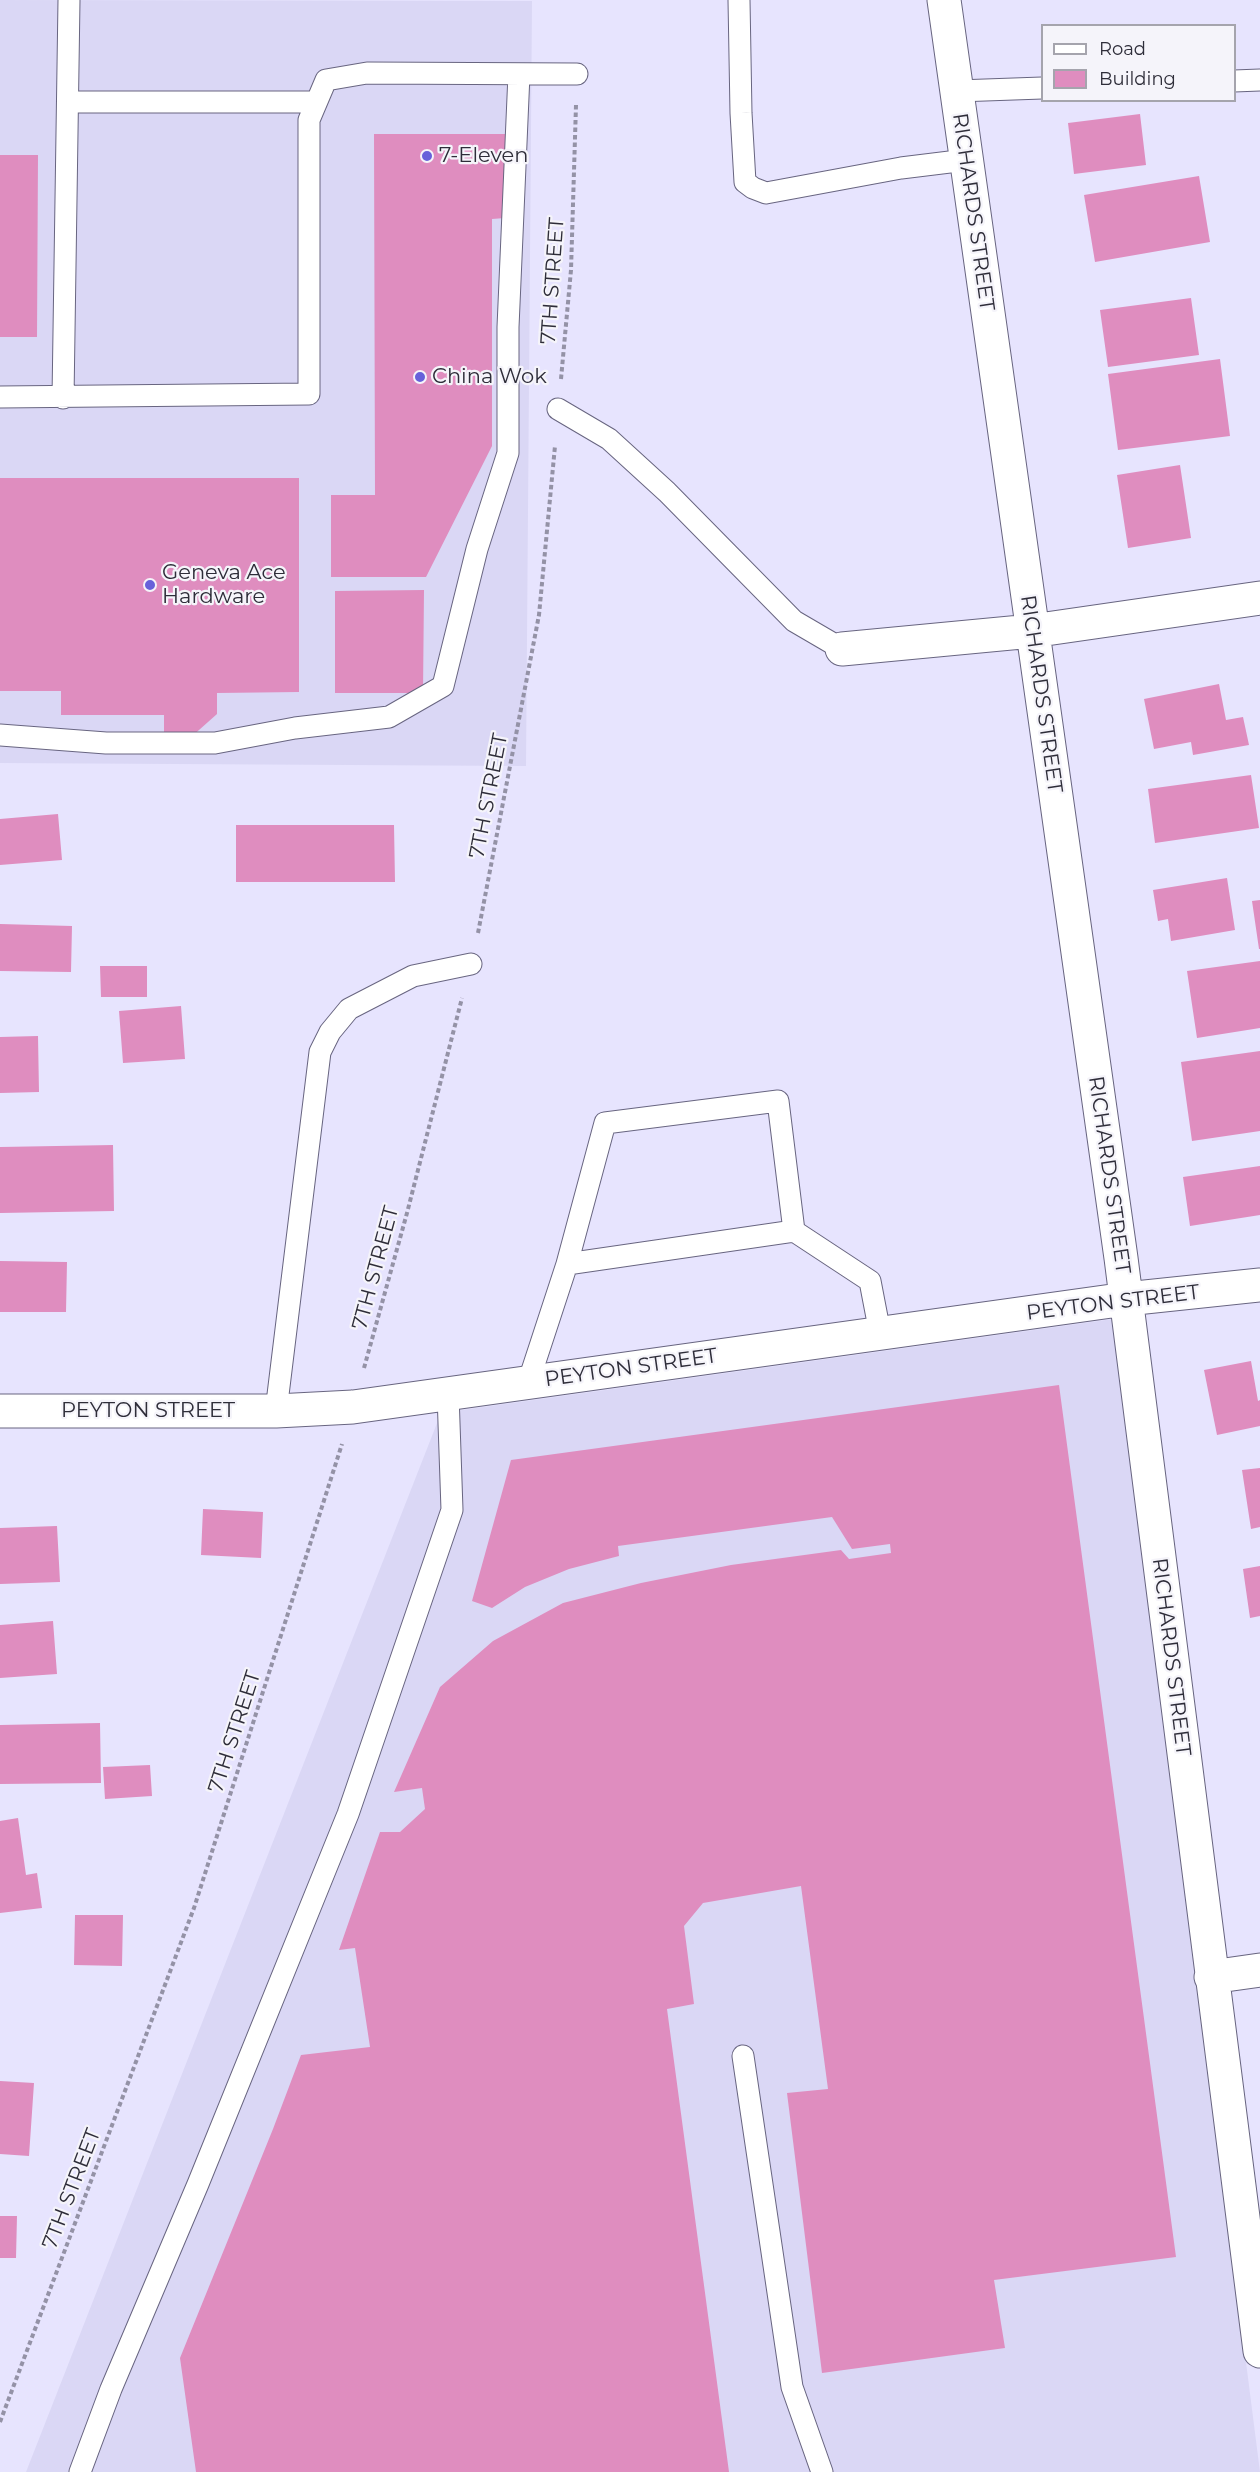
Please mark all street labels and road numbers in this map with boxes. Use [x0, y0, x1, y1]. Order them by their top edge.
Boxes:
street label: RICHARDS STREET [947, 111, 999, 313]
street label: 7TH STREET [536, 217, 570, 345]
street label: RICHARDS STREET [1015, 593, 1067, 795]
street label: 7TH STREET [465, 731, 513, 861]
street label: RICHARDS STREET [1083, 1074, 1135, 1276]
street label: 7TH STREET [347, 1203, 405, 1333]
street label: PEYTON STREET [1025, 1280, 1201, 1326]
street label: PEYTON STREET [543, 1343, 719, 1393]
street label: PEYTON STREET [61, 1398, 235, 1424]
street label: RICHARDS STREET [1146, 1556, 1196, 1758]
street label: 7TH STREET [203, 1668, 267, 1796]
street label: 7TH STREET [37, 2125, 107, 2253]

